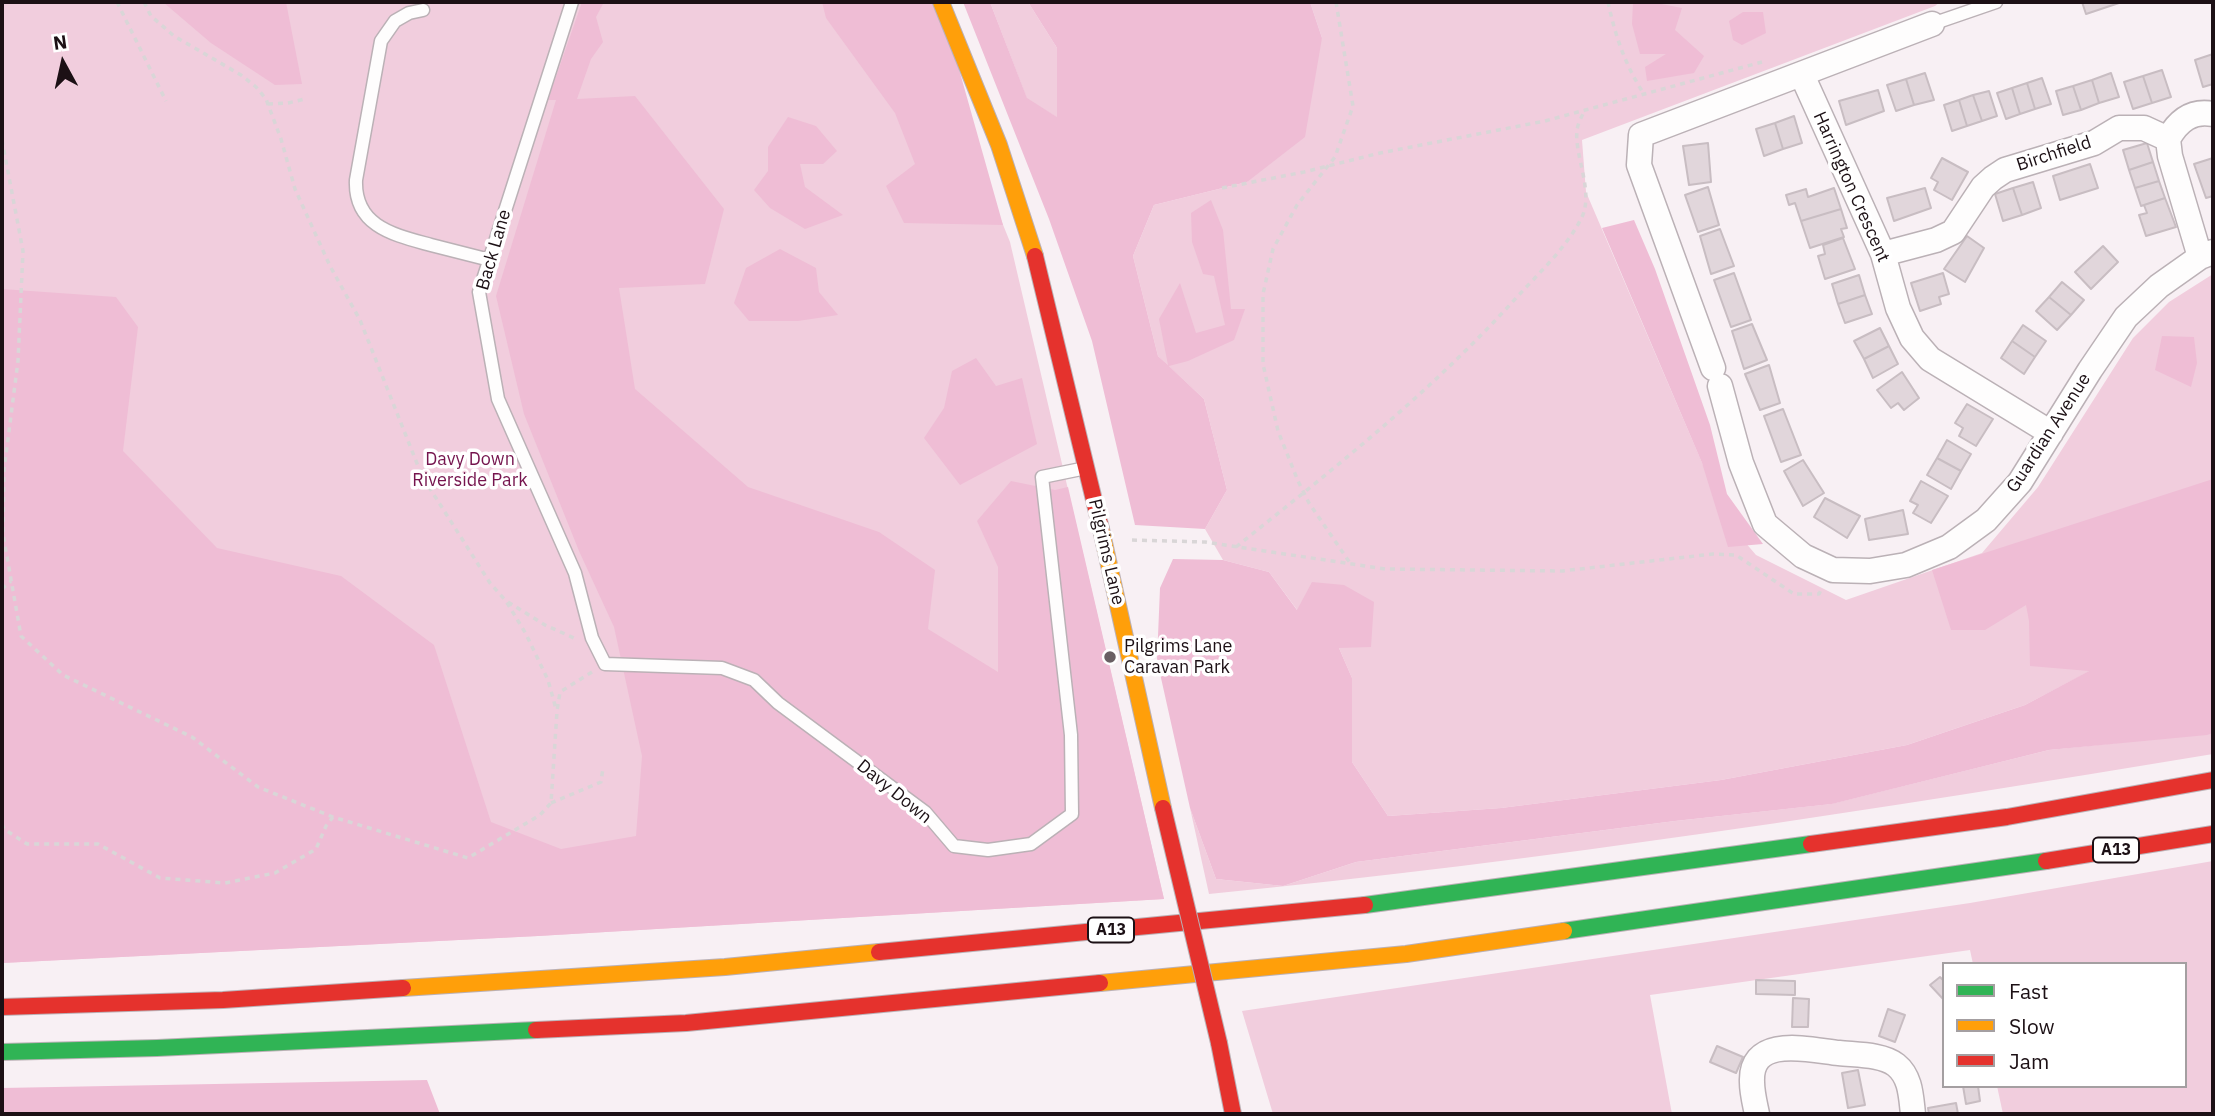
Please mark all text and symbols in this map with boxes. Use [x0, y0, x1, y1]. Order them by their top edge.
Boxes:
north arrow [28, 28, 98, 98]
text: N [52, 29, 69, 55]
street label: Harrington Crescent [1808, 108, 1894, 266]
street label: Birchfield [2014, 132, 2094, 176]
street label: Back Lane [472, 207, 516, 293]
street label: Guardian Avenue [2002, 369, 2096, 497]
park label: Davy Down Riverside Park [412, 449, 528, 491]
street label: Pilgrims Lane [1083, 497, 1129, 607]
place label: Pilgrims Lane Caravan Park [1124, 636, 1232, 678]
marker: Pilgrims Lane Caravan Park [1102, 649, 1118, 665]
street label: Davy Down [852, 755, 936, 829]
road number: A13 [2093, 838, 2139, 862]
road number: A13 [1088, 918, 1134, 942]
legend [1942, 962, 2187, 1088]
text: Fast [2009, 977, 2049, 1005]
text: Slow [2009, 1012, 2055, 1040]
text: Jam [2009, 1047, 2049, 1075]

